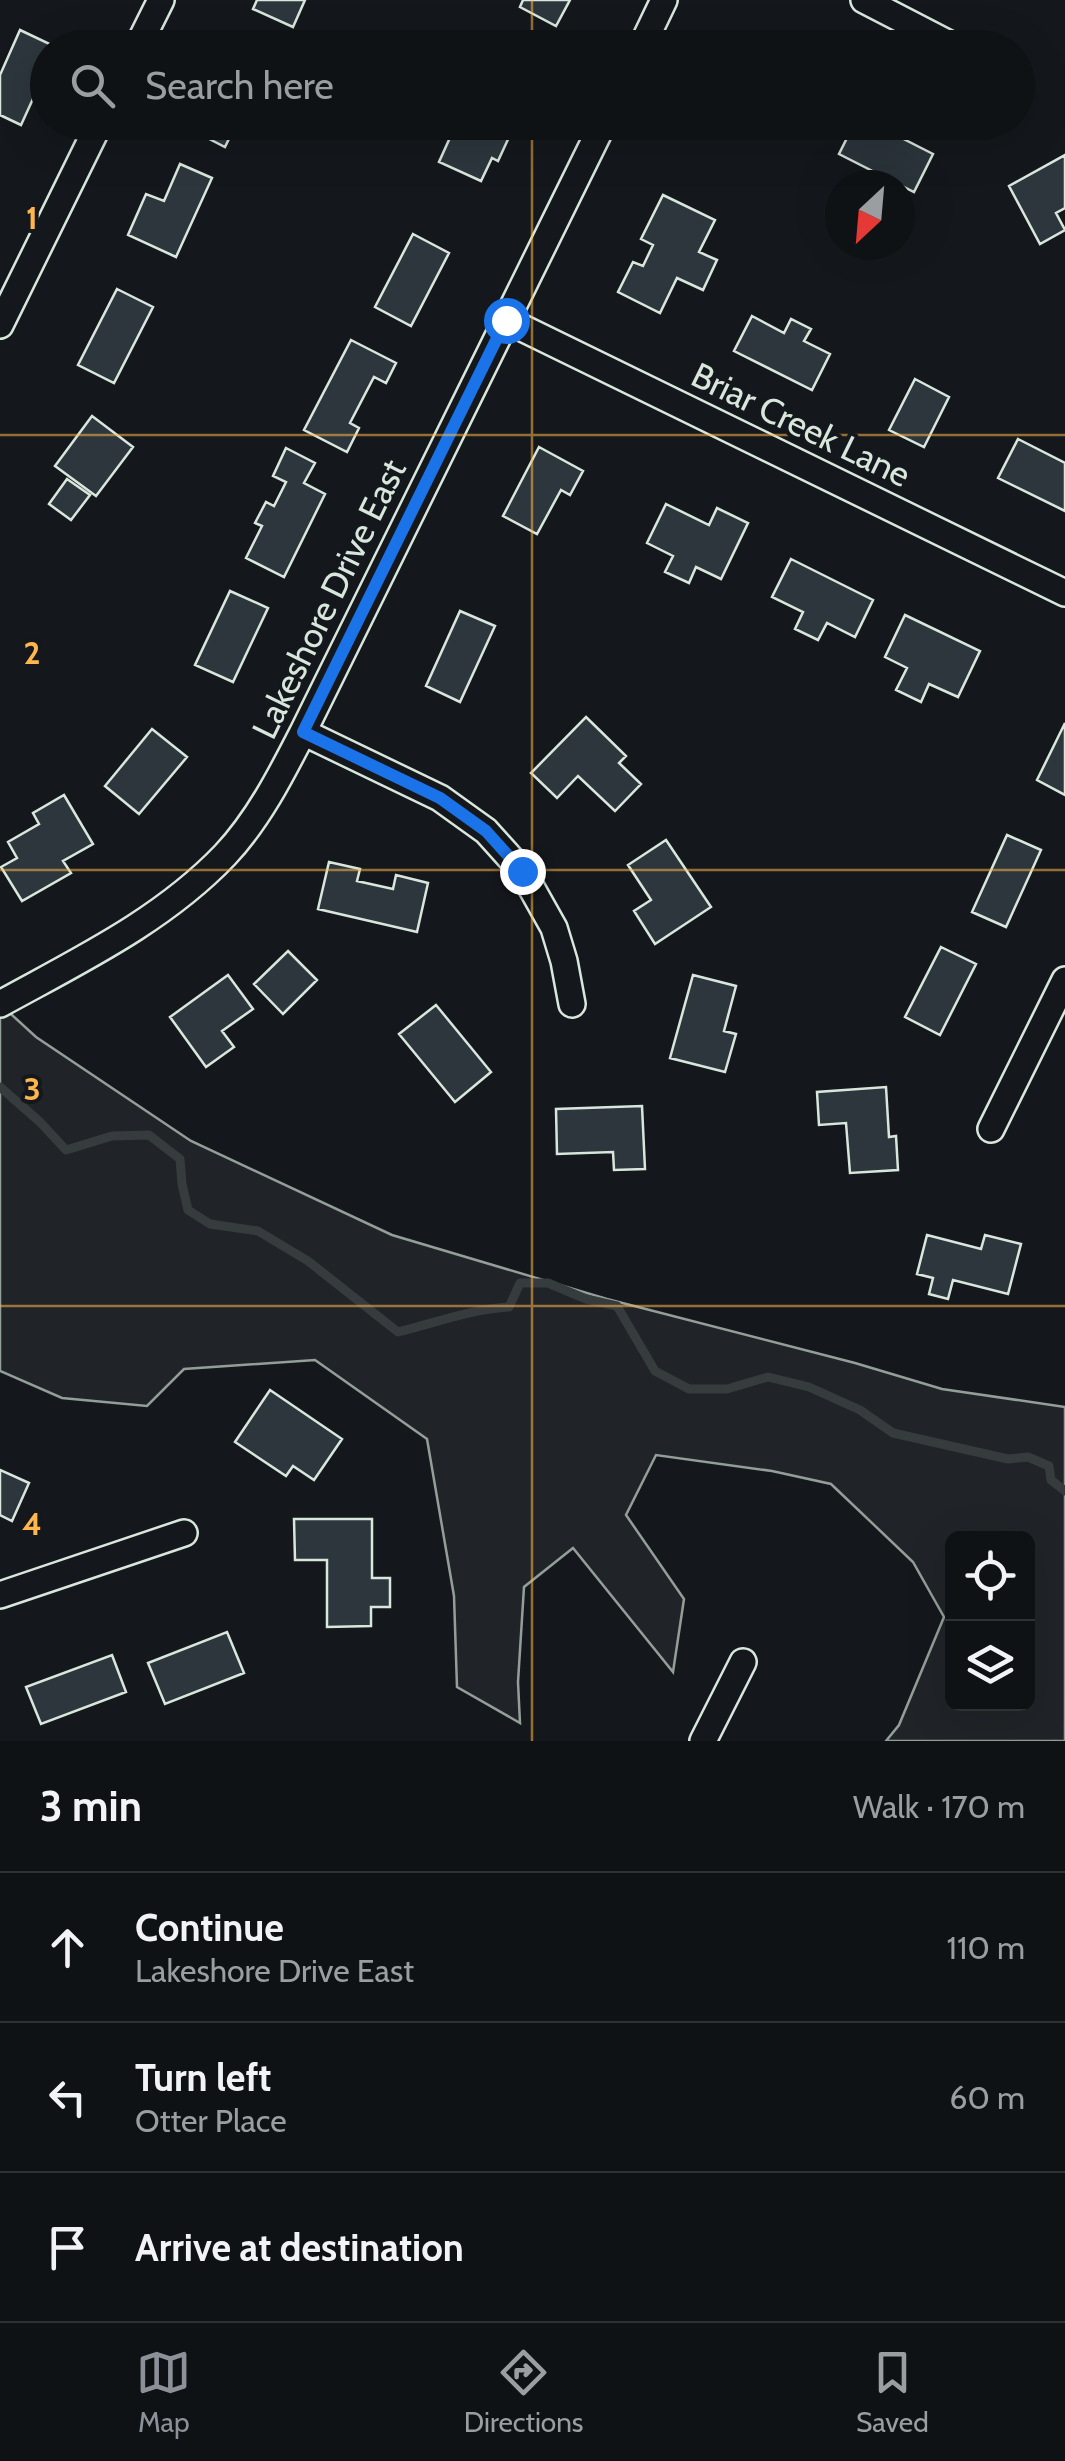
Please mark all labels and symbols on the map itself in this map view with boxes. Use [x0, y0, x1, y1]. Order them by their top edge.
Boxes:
north arrow [825, 170, 915, 260]
text: 1 [26, 198, 38, 237]
route start [484, 298, 530, 344]
street label: Briar Creek Lane [685, 353, 918, 496]
street label: Lakeshore Drive East [242, 452, 415, 745]
text: 2 [24, 633, 40, 672]
route end [500, 849, 546, 895]
text: 3 [23, 1069, 41, 1108]
text: 4 [22, 1504, 42, 1543]

